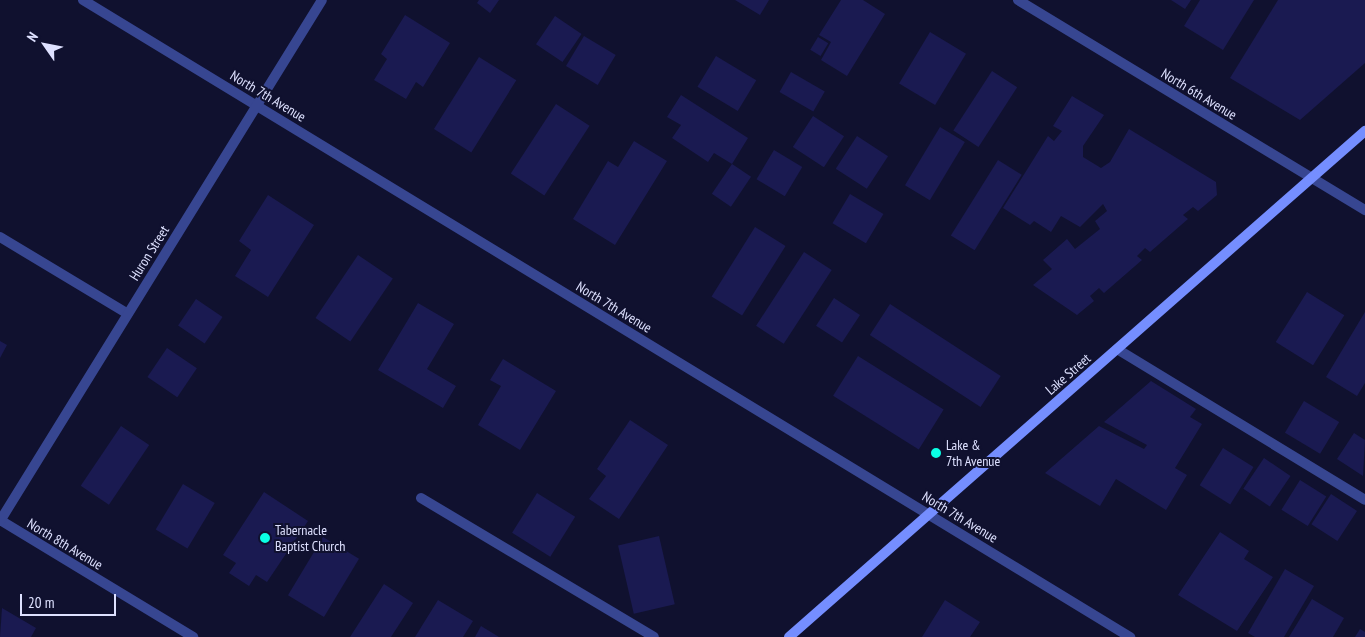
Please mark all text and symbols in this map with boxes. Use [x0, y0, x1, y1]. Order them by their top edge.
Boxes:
north arrow [20, 20, 70, 70]
text: N [23, 29, 42, 45]
street label: North 6th Avenue [1158, 65, 1240, 123]
street label: North 7th Avenue [227, 67, 309, 125]
street label: Huron Street [126, 222, 172, 284]
street label: North 7th Avenue [573, 278, 655, 336]
street label: Lake Street [1042, 350, 1094, 398]
place label: Lake & 7th Avenue [946, 437, 1001, 470]
marker: Lake & 7th Avenue [930, 447, 942, 459]
street label: North 7th Avenue [919, 488, 1001, 546]
street label: North 8th Avenue [24, 515, 106, 573]
place label: Tabernacle Baptist Church [275, 522, 345, 554]
marker: Tabernacle Baptist Church [259, 532, 271, 544]
scale bar [22, 584, 119, 616]
text: 20 m [28, 593, 54, 612]

